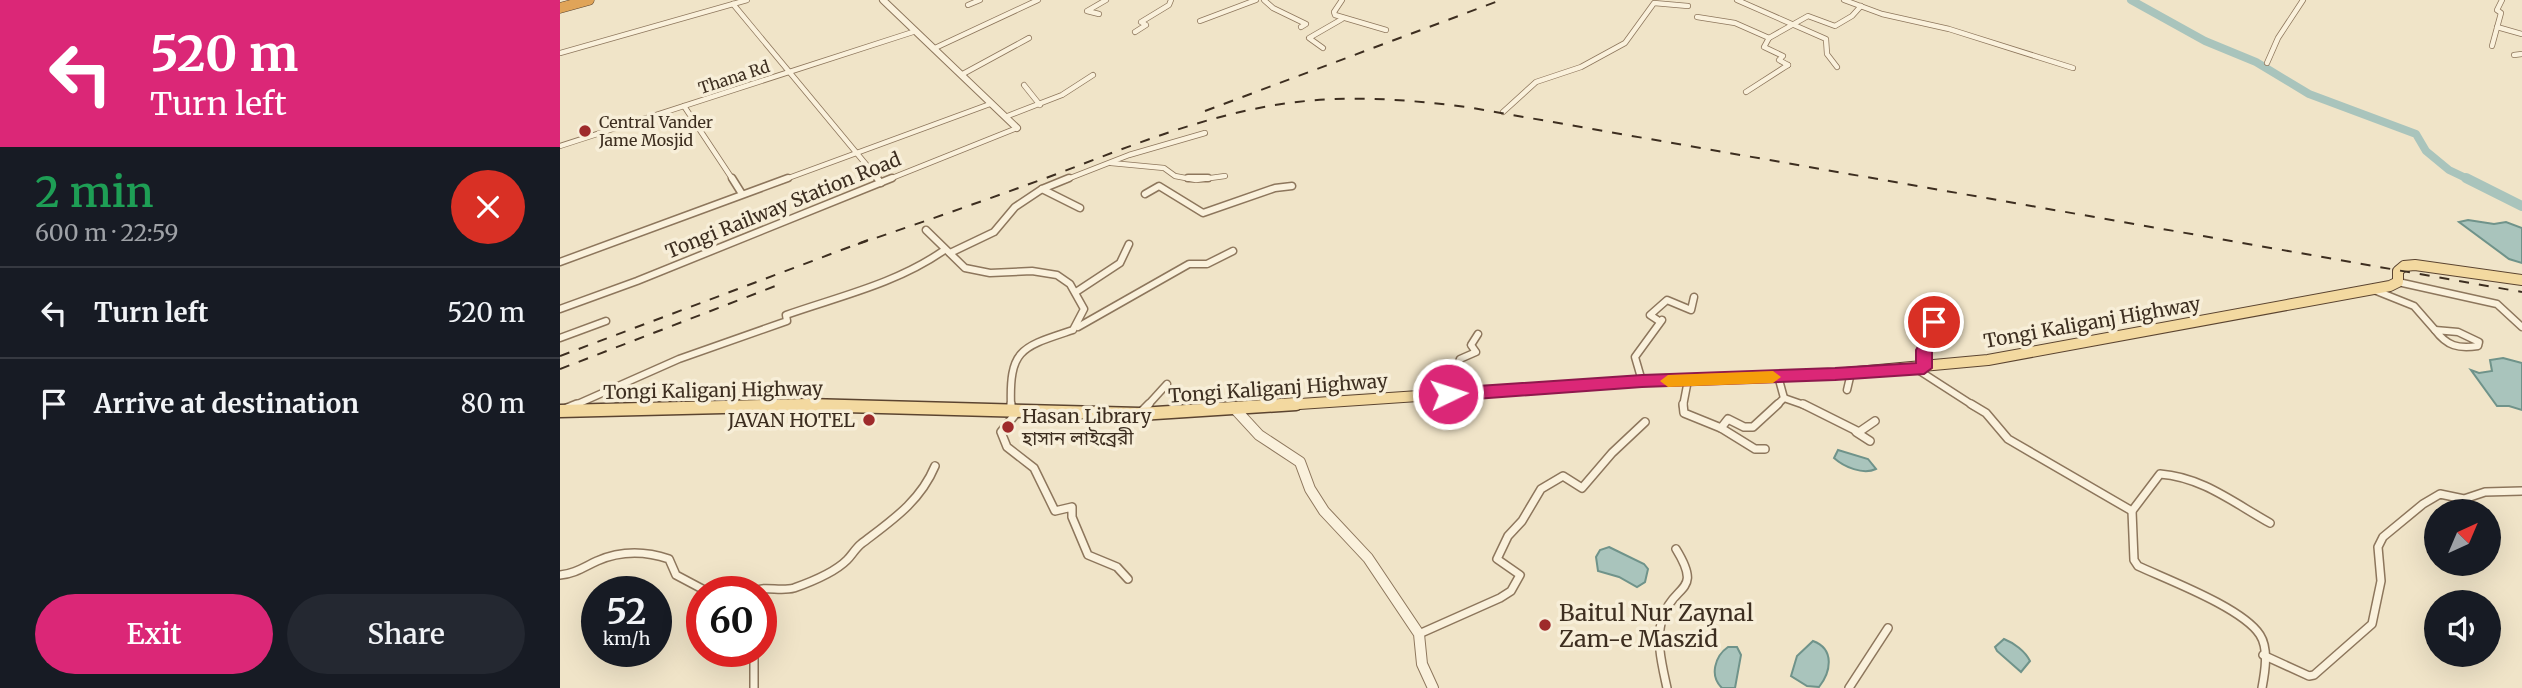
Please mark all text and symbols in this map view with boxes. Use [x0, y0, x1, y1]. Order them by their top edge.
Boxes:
text: 520 m [150, 23, 298, 84]
icon: left [35, 28, 126, 119]
street label: Thana Rd [696, 56, 773, 98]
text: Turn left [150, 84, 287, 124]
place label: Central Vander Jame Mosjid [598, 112, 713, 150]
marker: Central Vander Jame Mosjid [577, 123, 593, 139]
street label: Tongi Railway Station Road [662, 147, 904, 263]
text: 2 min [35, 166, 154, 218]
button: close [451, 170, 525, 244]
text: 600 m · 22:59 [35, 218, 179, 247]
street label: Tongi Kaliganj Highway [1982, 291, 2202, 353]
pin [1904, 292, 1964, 352]
icon: left [35, 294, 73, 332]
text: Turn left [94, 296, 208, 329]
text: 520 m [447, 296, 525, 329]
icon: arrive [1915, 303, 1953, 341]
position arrow [1411, 357, 1485, 431]
street label: Tongi Kaliganj Highway [1168, 368, 1388, 408]
street label: Tongi Kaliganj Highway [603, 376, 823, 404]
icon: arrive [35, 385, 73, 423]
text: Arrive at destination [94, 387, 359, 420]
text: 80 m [461, 387, 525, 420]
place label: Hasan Library হাসান লাইব্রেরী [1021, 404, 1152, 450]
place label: JAVAN HOTEL [727, 408, 855, 432]
marker: JAVAN HOTEL [861, 412, 877, 428]
marker: Hasan Library হাসান লাইব্রেরী [1000, 419, 1016, 435]
north arrow [2424, 499, 2501, 576]
map controls [2424, 499, 2501, 667]
speed limit sign: 60 [686, 576, 777, 667]
text: 52 [607, 590, 646, 634]
button: sound [2424, 590, 2501, 667]
button: Exit [35, 594, 273, 674]
button: Share [287, 594, 525, 674]
place label: Baitul Nur Zaynal Zam-e Maszid [1559, 598, 1754, 653]
marker: Baitul Nur Zaynal Zam-e Maszid [1537, 617, 1553, 633]
text: km/h [603, 627, 650, 650]

